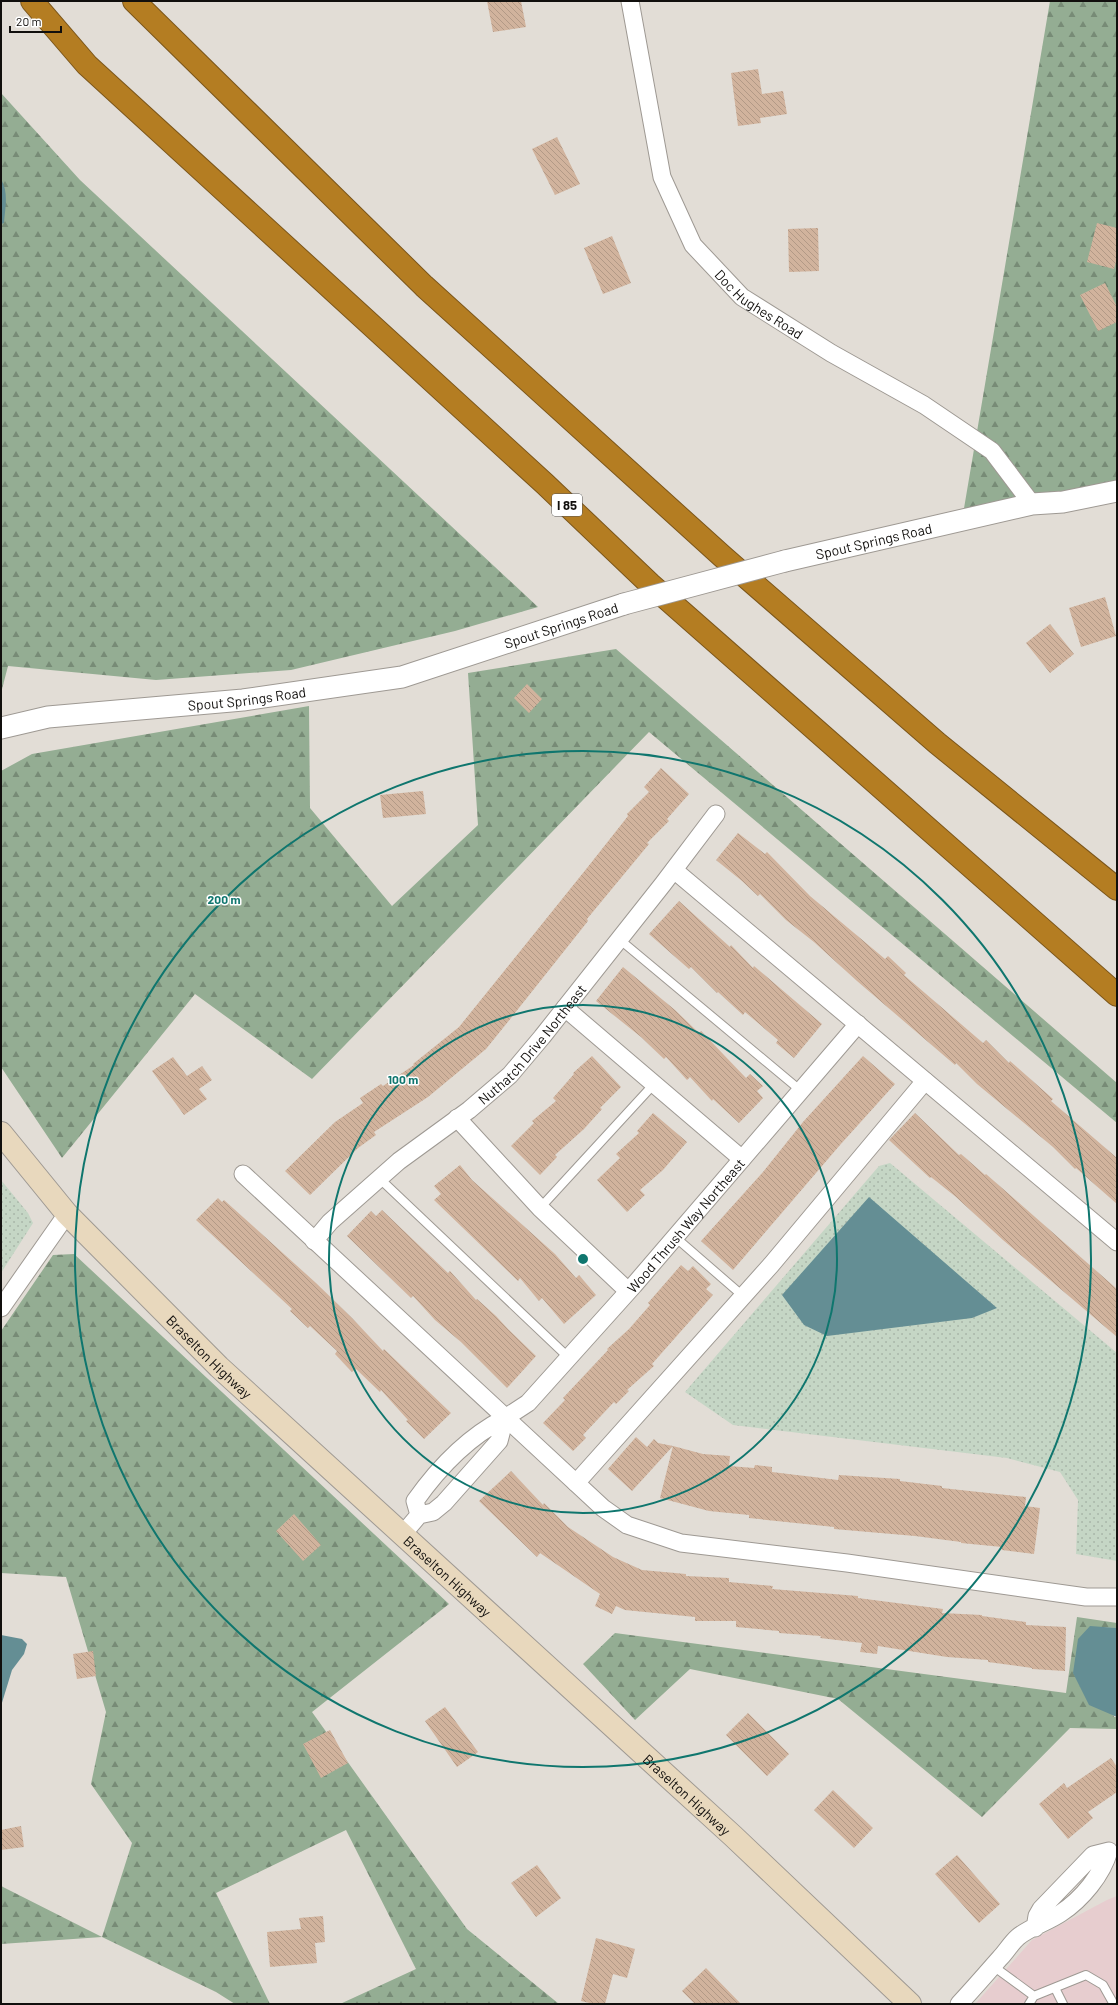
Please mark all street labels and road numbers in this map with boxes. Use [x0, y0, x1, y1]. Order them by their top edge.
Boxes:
street label: Doc Hughes Road [712, 266, 807, 342]
road number: I 85 [552, 494, 582, 516]
street label: Spout Springs Road [814, 519, 934, 562]
street label: Spout Springs Road [502, 598, 620, 651]
street label: Spout Springs Road [187, 682, 307, 713]
street label: Nuthatch Drive Northeast [474, 981, 589, 1107]
street label: Wood Thrush Way Northeast [623, 1154, 748, 1296]
street label: Braselton Highway [163, 1311, 256, 1402]
street label: Braselton Highway [401, 1532, 496, 1620]
street label: Braselton Highway [640, 1750, 735, 1839]

